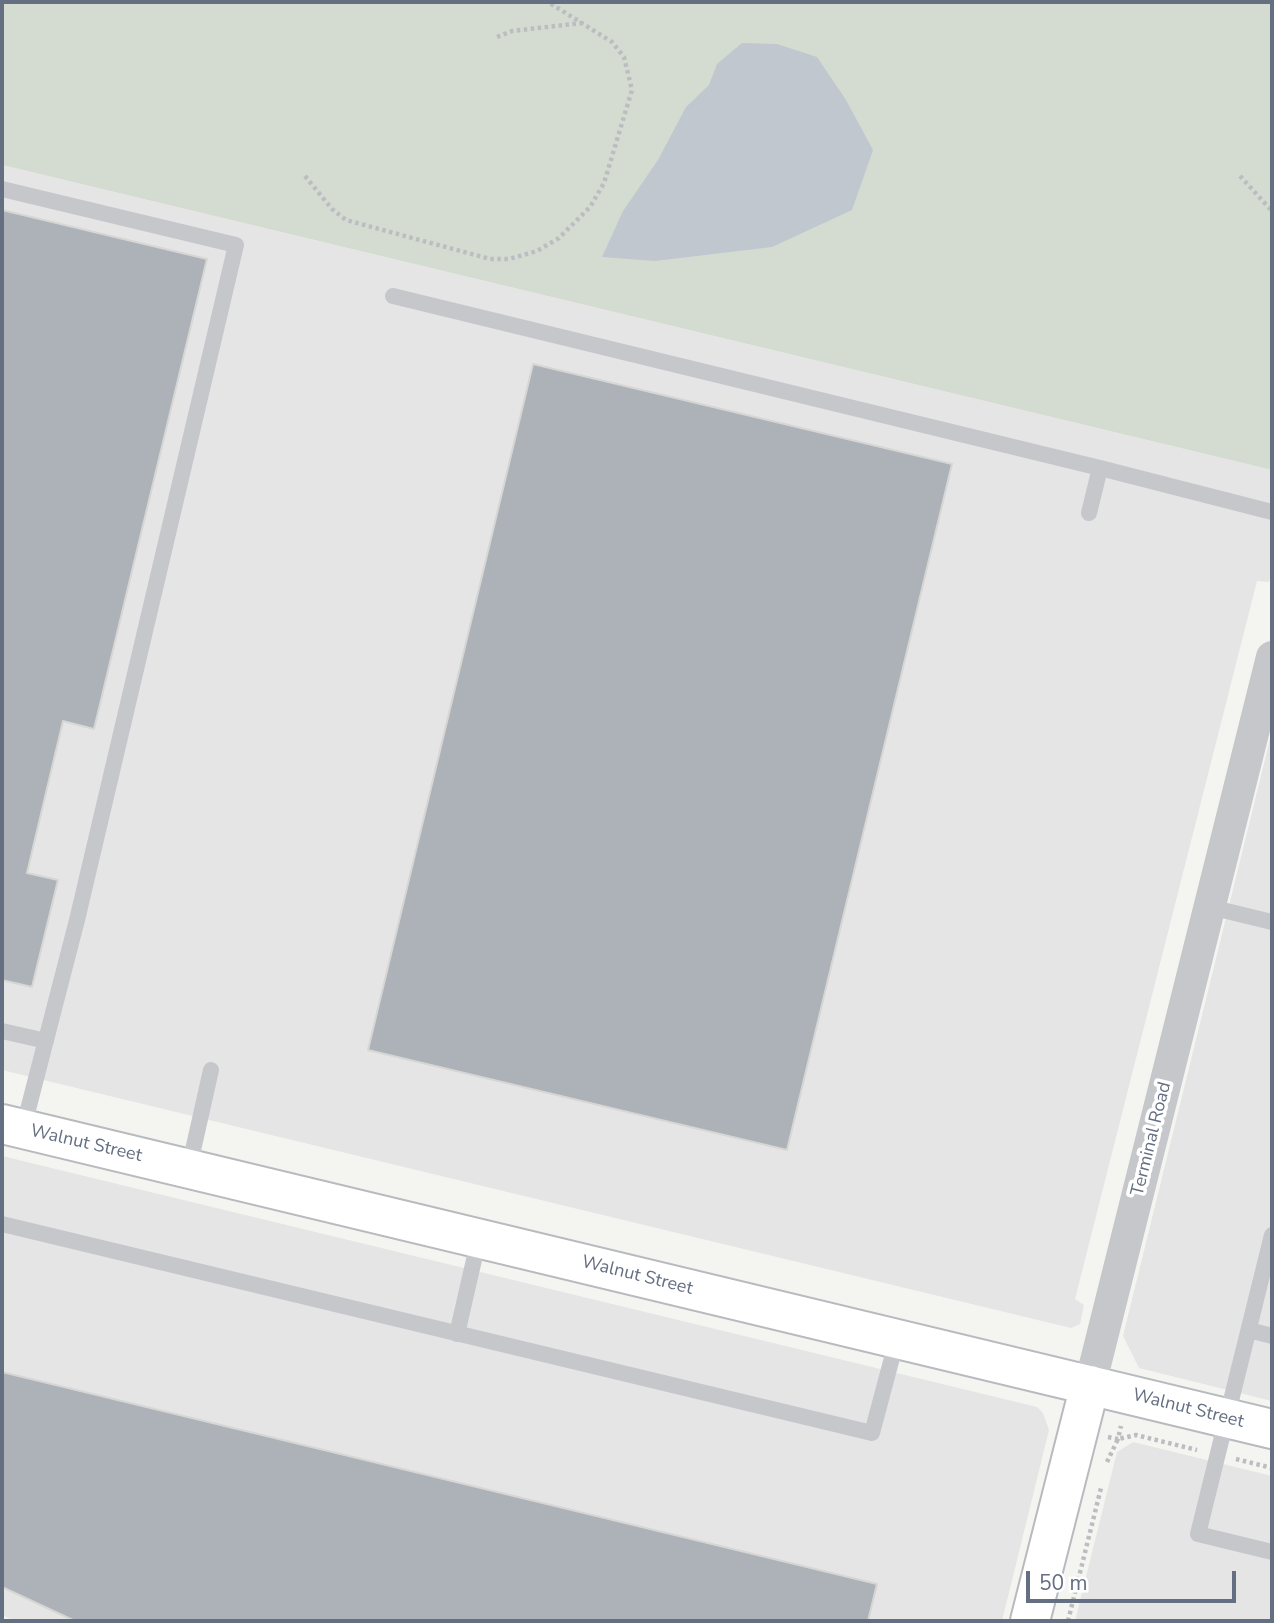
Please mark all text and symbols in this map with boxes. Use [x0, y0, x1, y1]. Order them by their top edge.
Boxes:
street label: Terminal Road [1127, 1080, 1177, 1198]
street label: Walnut Street [28, 1121, 144, 1167]
street label: Walnut Street [579, 1252, 695, 1300]
street label: Walnut Street [1130, 1385, 1246, 1433]
scale bar [1029, 1556, 1239, 1600]
text: 50 m [1039, 1569, 1088, 1597]

